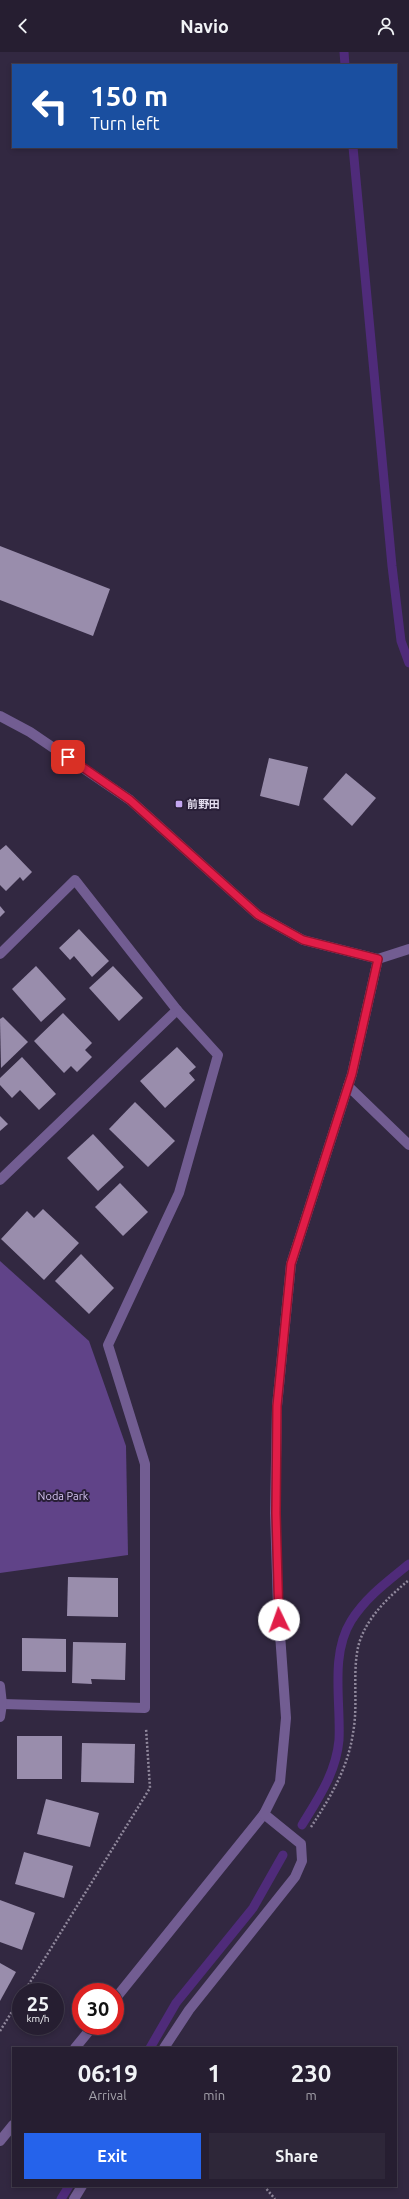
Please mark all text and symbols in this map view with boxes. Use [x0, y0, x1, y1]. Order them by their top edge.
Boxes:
icon: back [12, 15, 34, 37]
icon: person [375, 15, 397, 37]
text: Navio [180, 16, 229, 36]
icon: left [24, 80, 76, 132]
text: 150 m [90, 80, 168, 111]
text: Turn left [90, 113, 160, 133]
pin [51, 740, 85, 774]
icon: arrive [57, 746, 79, 768]
place label: 前野田 [187, 798, 220, 810]
marker: 前野田 [174, 799, 184, 809]
park label: Noda Park [38, 1490, 89, 1502]
position arrow [258, 1599, 300, 1641]
speed limit sign: 30 [72, 1983, 124, 2035]
text: 25 [27, 1992, 49, 2015]
text: km/h [26, 2013, 50, 2024]
text: 06:19 [78, 2060, 138, 2087]
text: 1 [207, 2060, 221, 2087]
text: 230 [291, 2060, 331, 2087]
text: Arrival [89, 2088, 127, 2102]
text: min [203, 2088, 225, 2102]
text: m [305, 2088, 317, 2102]
button: Exit [24, 2133, 201, 2179]
button: Share [209, 2133, 385, 2179]

